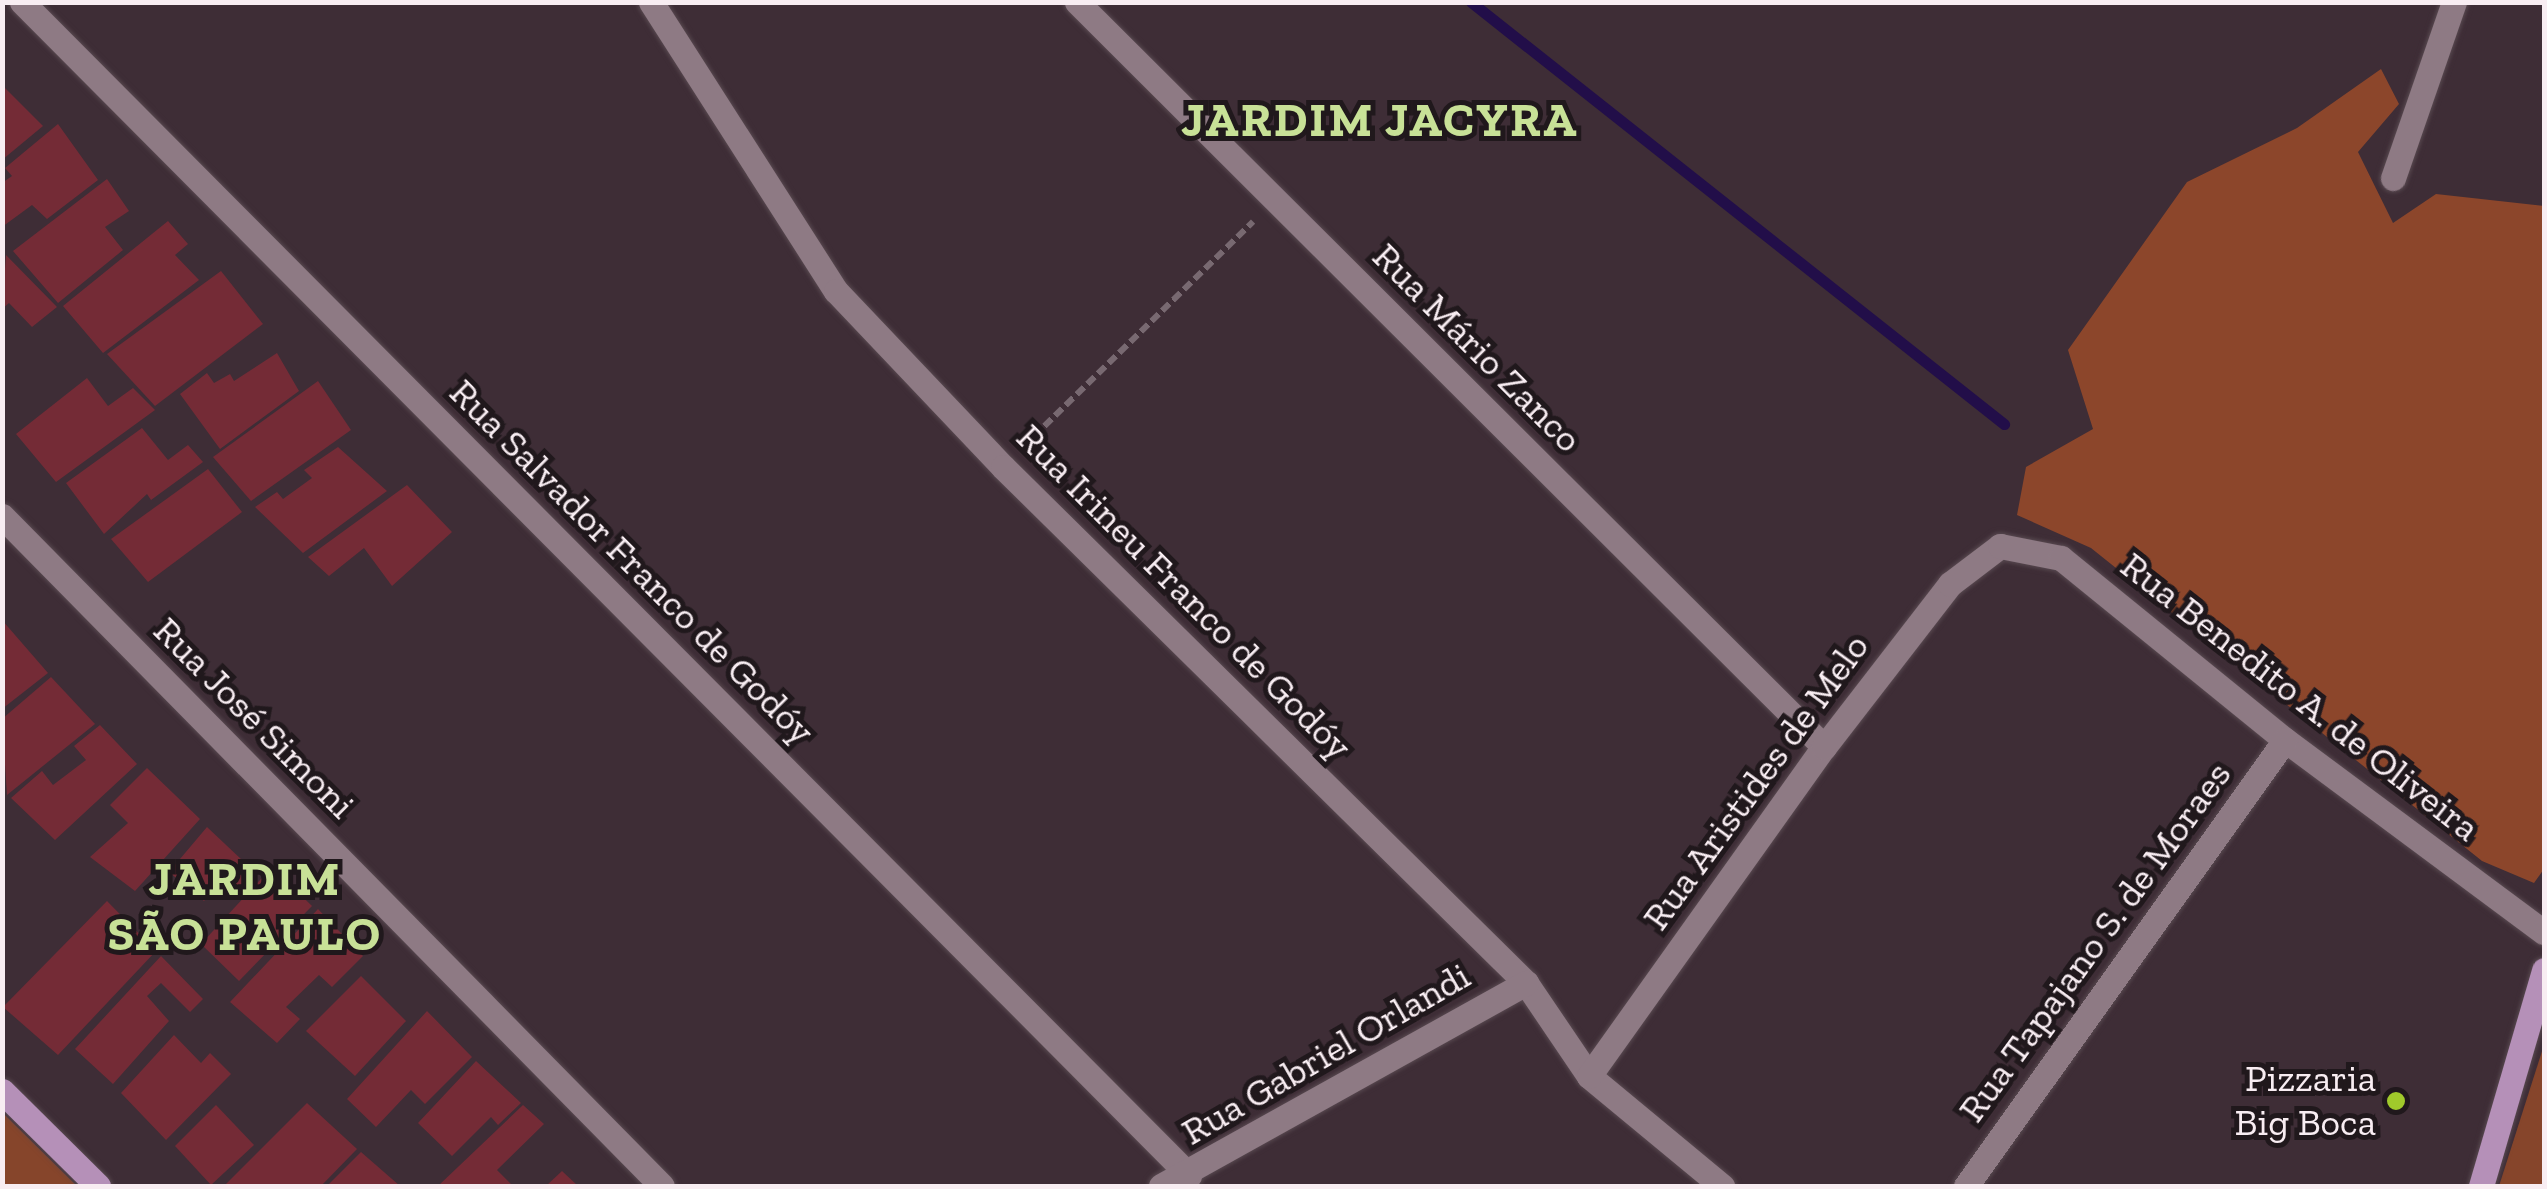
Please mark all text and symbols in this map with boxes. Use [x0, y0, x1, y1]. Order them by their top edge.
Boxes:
district label: JARDIM JACYRA [1181, 91, 1579, 149]
street label: Rua Mário Zanco [1363, 234, 1591, 462]
street label: Rua Salvador Franco de Godóy [440, 370, 824, 754]
street label: Rua Irineu Franco de Godóy [1007, 415, 1361, 769]
street label: Rua Benedito A. de Oliveira [2111, 542, 2489, 852]
street label: Rua José Simoni [144, 608, 364, 828]
street label: Rua Aristides de Melo [1633, 625, 1879, 939]
street label: Rua Tapajano S. de Moraes [1949, 753, 2241, 1131]
district label: JARDIM SÃO PAULO [108, 849, 382, 962]
street label: Rua Gabriel Orlandi [1174, 953, 1478, 1155]
place label: Pizzaria Big Boca [2235, 1056, 2376, 1146]
marker: Pizzaria Big Boca [2385, 1090, 2407, 1112]

